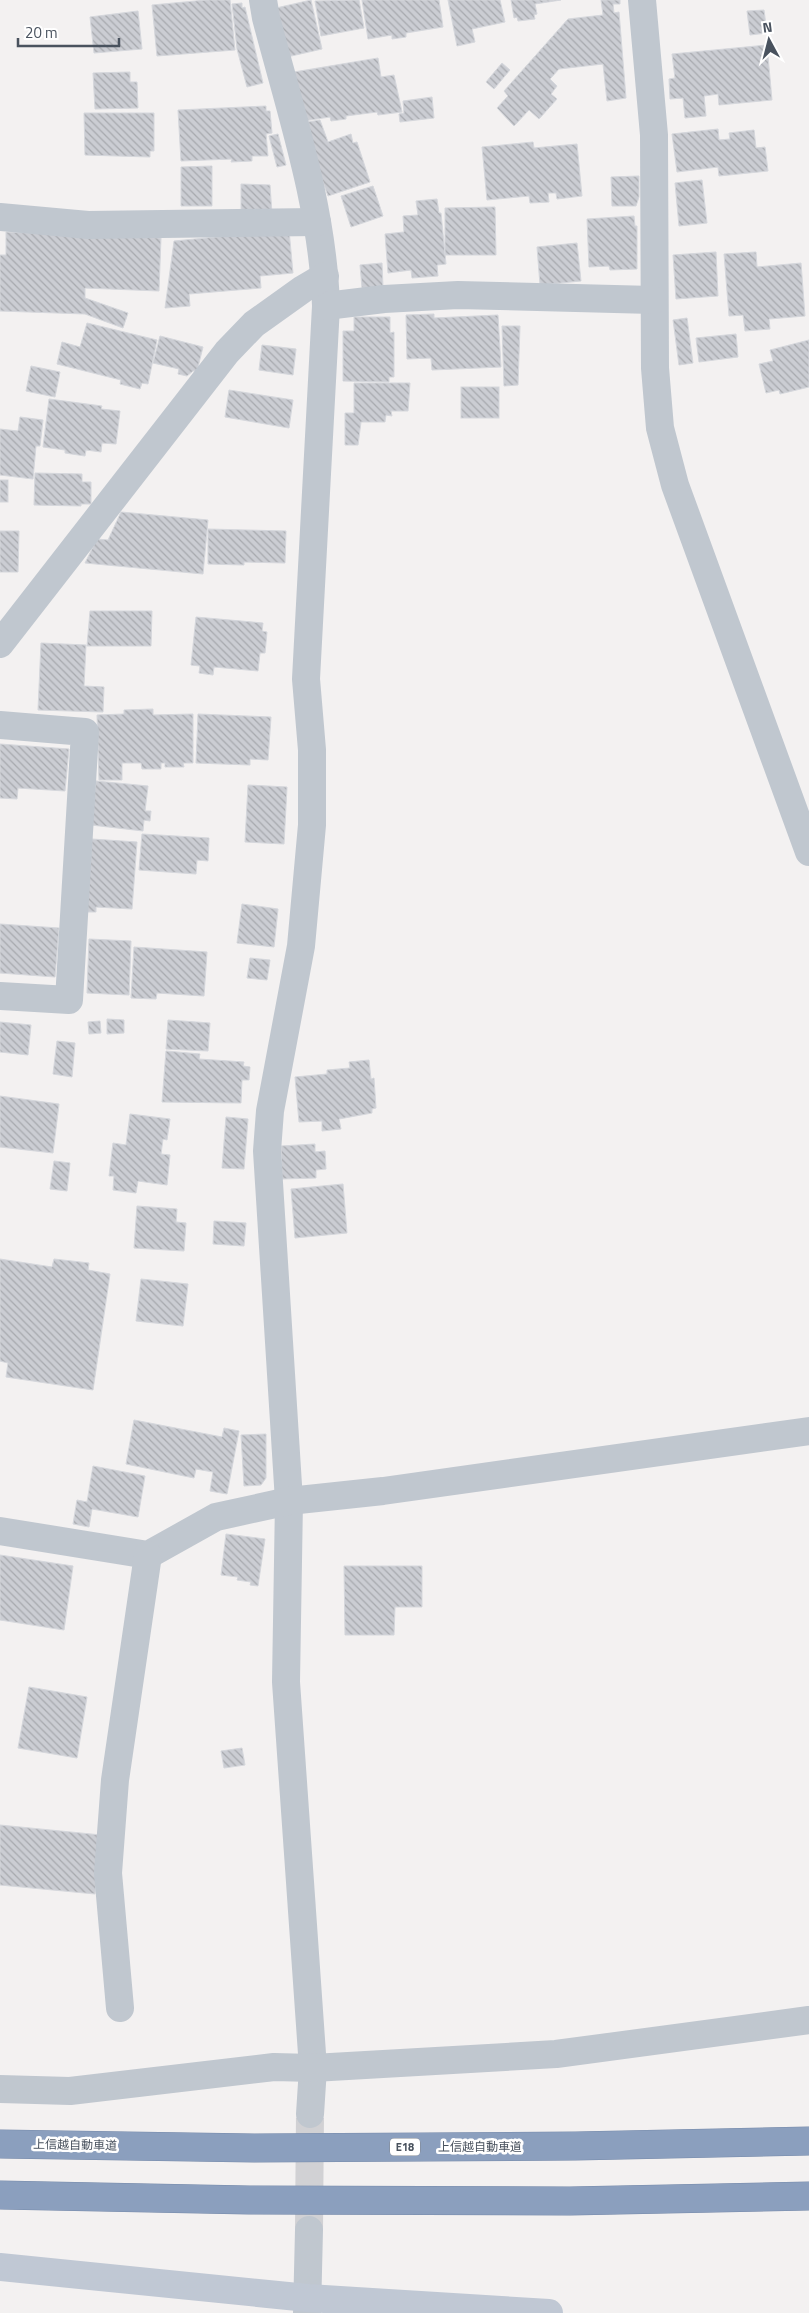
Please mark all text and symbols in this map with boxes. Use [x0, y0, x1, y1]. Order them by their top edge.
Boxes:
scale bar [18, 15, 119, 47]
north arrow [744, 15, 794, 65]
text: N [761, 16, 773, 38]
text: 20 m [25, 21, 58, 44]
street label: 上信越自動車道 [33, 2134, 117, 2155]
street label: 上信越自動車道 [438, 2137, 522, 2156]
road number: E18 [390, 2138, 420, 2156]

